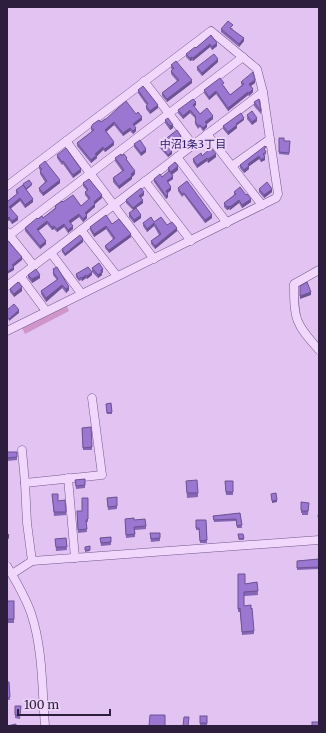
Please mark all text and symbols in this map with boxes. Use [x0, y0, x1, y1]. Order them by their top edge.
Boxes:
district label: 中沼1条3丁目 [160, 137, 226, 151]
scale bar [18, 691, 110, 717]
text: 100 m [24, 697, 59, 712]

